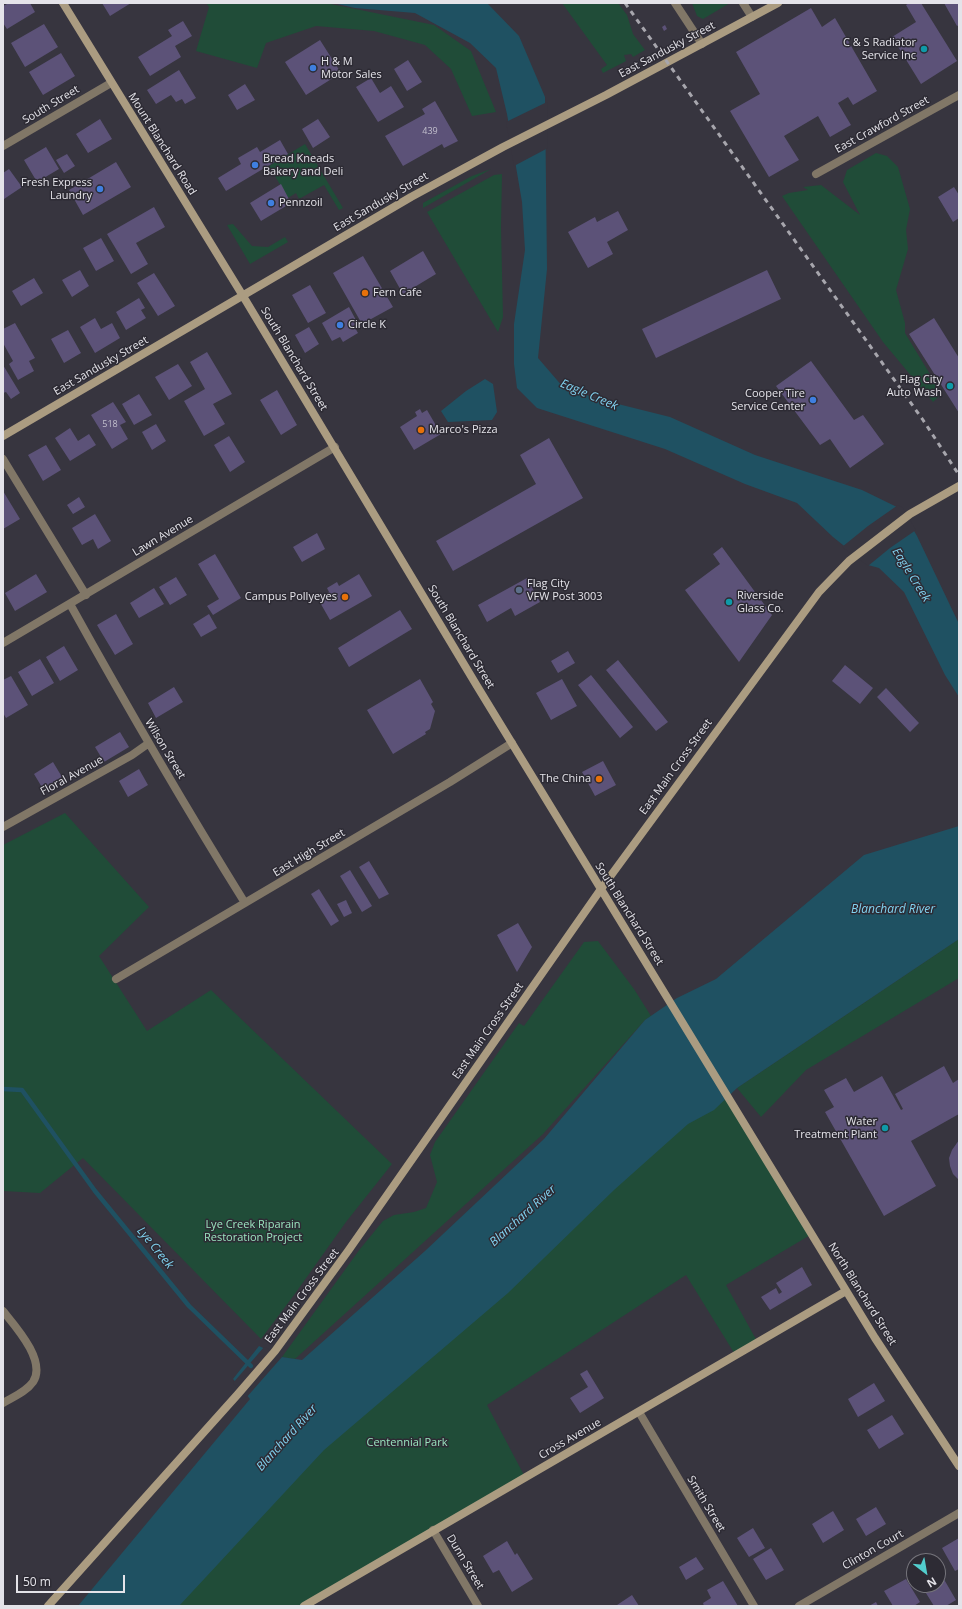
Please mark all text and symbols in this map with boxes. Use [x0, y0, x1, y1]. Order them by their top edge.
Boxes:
street label: East Sandusky Street [617, 19, 717, 81]
place label: C & S Radiator Service Inc [843, 36, 916, 62]
marker: C & S Radiator Service Inc [919, 44, 929, 54]
place label: H & M Motor Sales [321, 55, 382, 81]
marker: H & M Motor Sales [308, 63, 318, 73]
street label: South Street [20, 83, 82, 127]
street label: Mount Blanchard Road [125, 90, 199, 198]
street label: East Crawford Street [833, 94, 931, 156]
house number: 439 [422, 126, 438, 136]
place label: Bread Kneads Bakery and Deli [263, 152, 343, 178]
marker: Bread Kneads Bakery and Deli [250, 160, 260, 170]
street label: East Sandusky Street [331, 170, 431, 234]
place label: Fresh Express Laundry [21, 176, 92, 202]
marker: Fresh Express Laundry [95, 184, 105, 194]
place label: Pennzoil [279, 196, 323, 210]
marker: Pennzoil [266, 198, 276, 208]
place label: Fern Cafe [373, 286, 422, 300]
marker: Fern Cafe [360, 288, 370, 298]
street label: South Blanchard Street [258, 305, 330, 413]
place label: Circle K [348, 318, 386, 332]
marker: Circle K [335, 320, 345, 330]
street label: East Sandusky Street [51, 334, 151, 398]
place label: Flag City Auto Wash [887, 373, 942, 399]
water label: Eagle Creek [558, 376, 620, 414]
marker: Flag City Auto Wash [945, 381, 955, 391]
place label: Cooper Tire Service Center [731, 387, 805, 413]
marker: Cooper Tire Service Center [808, 395, 818, 405]
house number: 518 [102, 419, 118, 429]
place label: Marco's Pizza [429, 423, 498, 437]
marker: Marco's Pizza [416, 425, 426, 435]
street label: Lawn Avenue [130, 513, 196, 559]
water label: Eagle Creek [889, 545, 933, 605]
place label: Flag City VFW Post 3003 [527, 577, 603, 603]
street label: South Blanchard Street [425, 583, 497, 691]
marker: Flag City VFW Post 3003 [514, 585, 524, 595]
place label: Riverside Glass Co. [737, 589, 784, 615]
place label: Campus Pollyeyes [245, 590, 337, 604]
marker: Campus Pollyeyes [340, 592, 350, 602]
marker: Riverside Glass Co. [724, 597, 734, 607]
street label: Wilson Street [142, 717, 188, 781]
street label: East Main Cross Street [637, 717, 715, 817]
street label: Floral Avenue [38, 753, 106, 799]
place label: The China [540, 772, 591, 786]
marker: The China [594, 774, 604, 784]
street label: East High Street [271, 826, 347, 880]
street label: South Blanchard Street [592, 860, 666, 968]
water label: Blanchard River [851, 903, 935, 917]
street label: East Main Cross Street [450, 980, 526, 1082]
place label: Water Treatment Plant [794, 1115, 877, 1141]
marker: Water Treatment Plant [880, 1123, 890, 1133]
water label: Blanchard River [487, 1183, 559, 1249]
park label: Lye Creek Riparain Restoration Project [204, 1218, 302, 1244]
water label: Lye Creek [134, 1224, 176, 1272]
street label: North Blanchard Street [825, 1240, 899, 1348]
street label: East Main Cross Street [262, 1246, 342, 1346]
water label: Blanchard River [254, 1402, 320, 1474]
street label: Cross Avenue [537, 1416, 603, 1462]
park label: Centennial Park [367, 1436, 447, 1450]
street label: Smith Street [684, 1473, 728, 1535]
street label: Clinton Court [840, 1527, 906, 1573]
street label: Dunn Street [443, 1532, 487, 1592]
north arrow [906, 1553, 946, 1593]
scale bar [18, 1567, 127, 1593]
text: 50 m [23, 1573, 51, 1590]
text: N [924, 1574, 940, 1592]

